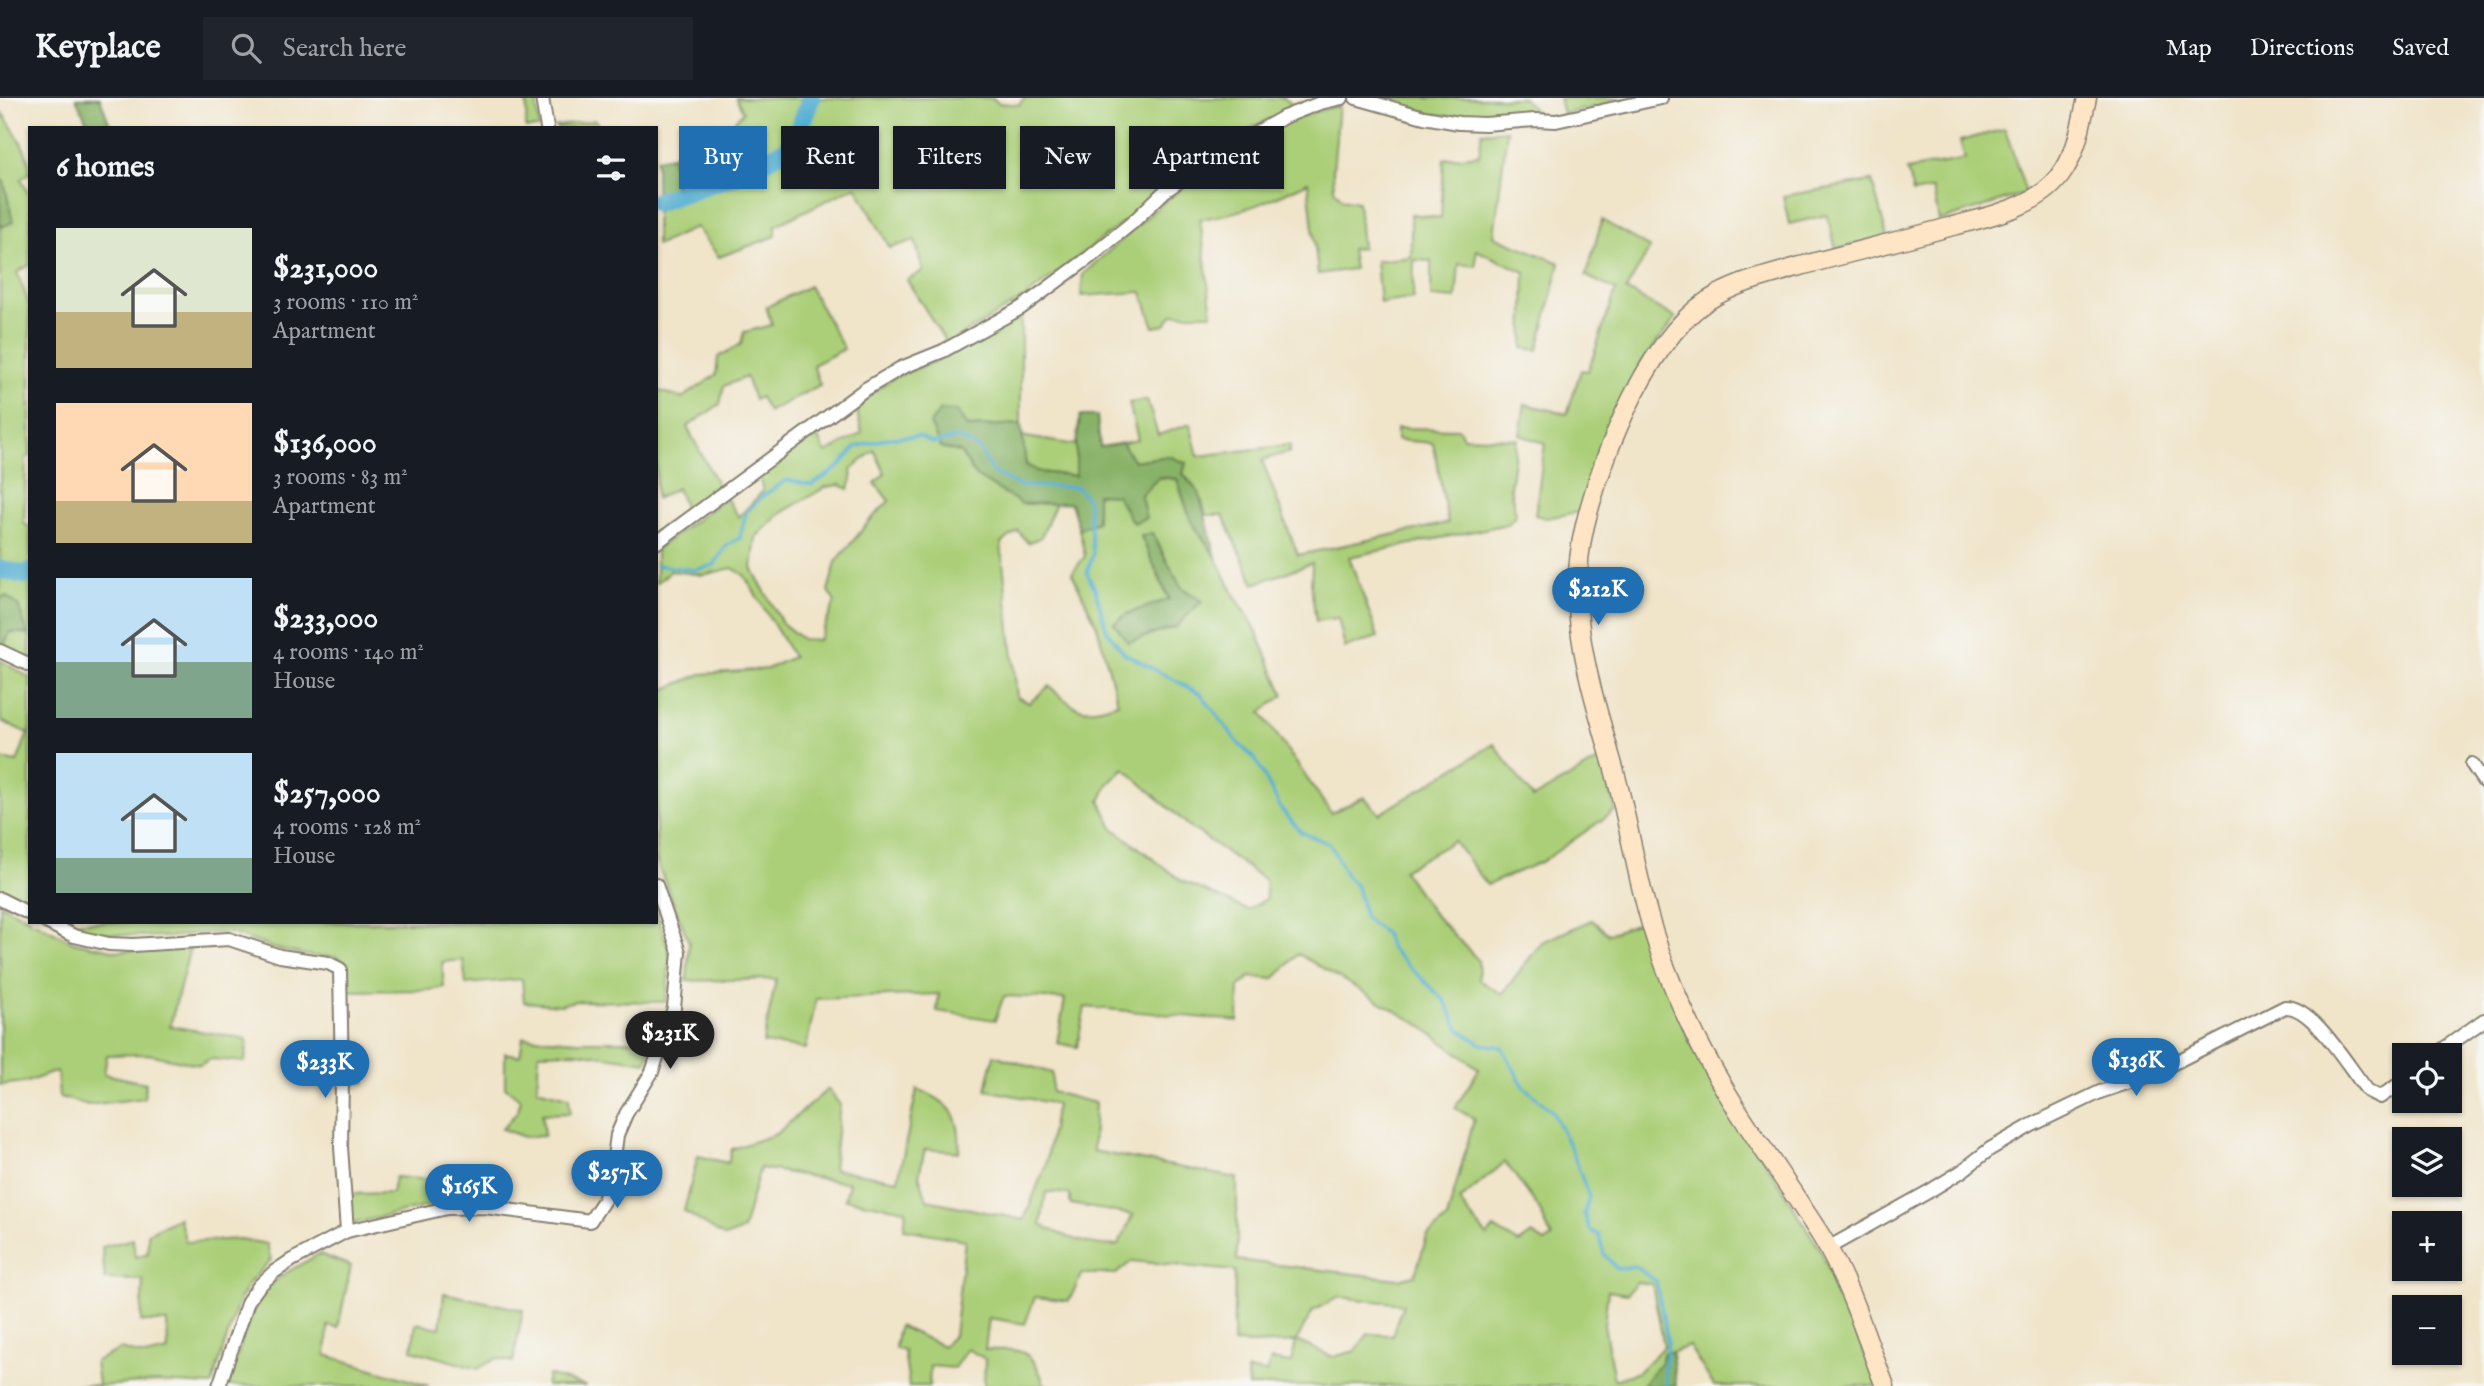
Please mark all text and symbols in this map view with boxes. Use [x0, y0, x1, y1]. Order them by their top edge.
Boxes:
search box [203, 17, 693, 80]
text: Keyplace [35, 27, 161, 69]
icon: search [227, 29, 265, 67]
text: Search here [283, 32, 407, 65]
text: Map [2166, 33, 2212, 64]
text: Directions [2250, 33, 2354, 64]
text: Saved [2392, 33, 2449, 64]
chip: Buy [679, 126, 767, 189]
chip: Rent [781, 126, 879, 189]
chip: Filters [893, 126, 1006, 189]
chip: New [1020, 126, 1115, 189]
chip: Apartment [1129, 126, 1284, 189]
text: 6 homes [56, 149, 155, 187]
icon: filters [592, 149, 630, 187]
text: $231,000 [273, 250, 378, 288]
icon: home [112, 256, 196, 340]
text: 3 rooms · 110 m² [273, 288, 418, 317]
text: Apartment [273, 317, 376, 346]
text: $136,000 [273, 425, 377, 463]
icon: home [112, 431, 196, 515]
text: 3 rooms · 83 m² [273, 463, 408, 492]
text: Apartment [273, 492, 376, 521]
pin: $212K [1549, 568, 1647, 627]
text: $212K [1568, 575, 1628, 604]
text: $233,000 [273, 600, 378, 638]
icon: home [112, 606, 196, 690]
text: 4 rooms · 140 m² [273, 638, 424, 667]
text: House [273, 667, 335, 696]
text: $257,000 [273, 775, 381, 813]
icon: home [112, 781, 196, 865]
text: 4 rooms · 128 m² [273, 813, 421, 842]
text: House [273, 842, 335, 871]
pin: $231K [621, 1012, 719, 1071]
text: $231K [641, 1019, 699, 1048]
pin: $136K [2087, 1038, 2185, 1098]
pin: $233K [276, 1040, 374, 1100]
map controls [2392, 1043, 2462, 1365]
button: locate [2392, 1043, 2462, 1113]
text: $136K [2108, 1046, 2164, 1075]
text: $233K [296, 1048, 354, 1077]
button: layers [2392, 1127, 2462, 1197]
pin: $257K [568, 1150, 666, 1210]
text: $257K [587, 1158, 647, 1187]
pin: $165K [420, 1164, 518, 1224]
text: $165K [441, 1172, 497, 1201]
button: + [2392, 1211, 2462, 1281]
button: − [2392, 1295, 2462, 1365]

